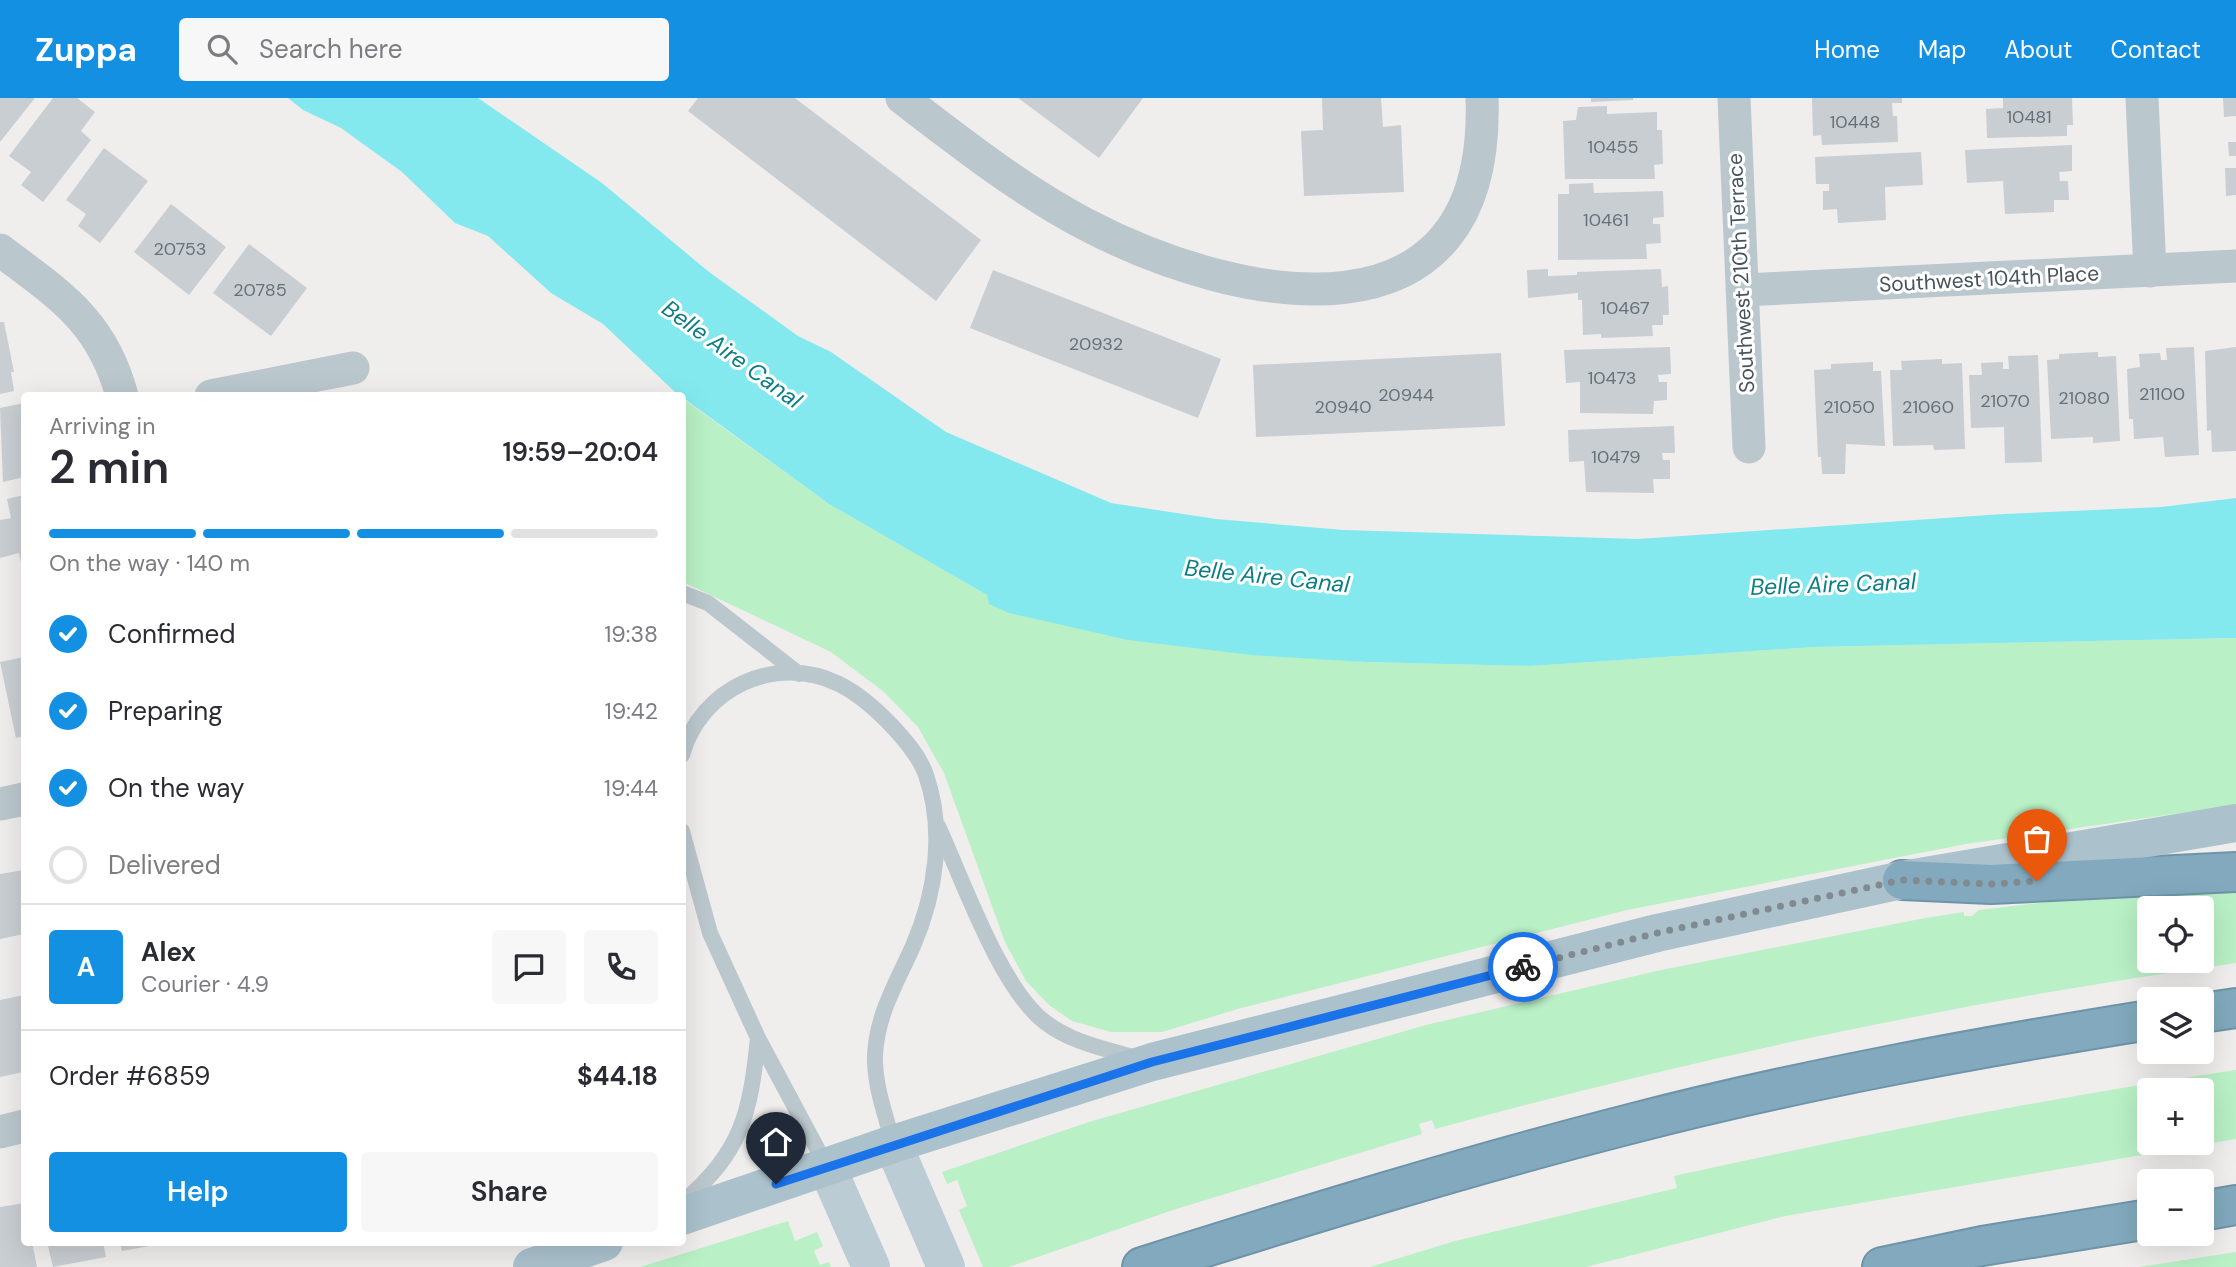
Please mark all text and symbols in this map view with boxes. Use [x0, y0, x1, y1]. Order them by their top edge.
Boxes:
search box [179, 18, 669, 81]
text: Zuppa [35, 28, 137, 71]
icon: search [203, 30, 241, 68]
text: Search here [259, 32, 402, 66]
text: Home [1814, 34, 1880, 65]
text: Map [1918, 34, 1966, 65]
text: About [2004, 34, 2073, 65]
text: Contact [2111, 34, 2201, 65]
house number: 10481 [2006, 105, 2052, 129]
house number: 10448 [1830, 110, 1880, 134]
house number: 10455 [1588, 135, 1638, 159]
street label: Southwest 210th Terrace [1721, 152, 1761, 394]
house number: 10461 [1583, 208, 1629, 232]
house number: 20753 [154, 237, 206, 261]
street label: Southwest 104th Place [1878, 259, 2100, 299]
house number: 20785 [233, 278, 287, 302]
water label: Belle Aire Canal [656, 293, 809, 415]
house number: 10467 [1600, 296, 1650, 320]
house number: 20932 [1069, 332, 1123, 356]
house number: 10473 [1588, 366, 1636, 390]
house number: 21100 [2139, 382, 2185, 406]
house number: 20944 [1378, 383, 1434, 407]
house number: 21080 [2058, 386, 2110, 410]
house number: 21070 [1980, 389, 2030, 413]
house number: 20940 [1314, 395, 1372, 419]
house number: 21050 [1823, 395, 1875, 419]
house number: 21060 [1902, 395, 1954, 419]
text: Arriving in [49, 411, 155, 441]
text: 19:59–20:04 [503, 435, 658, 469]
text: 2 min [49, 437, 169, 497]
house number: 10479 [1591, 445, 1641, 469]
text: On the way · 140 m [49, 548, 250, 578]
water label: Belle Aire Canal [1183, 552, 1352, 600]
water label: Belle Aire Canal [1750, 566, 1917, 602]
icon: check [49, 615, 87, 653]
text: Confirmed [108, 617, 235, 651]
text: 19:38 [604, 619, 658, 649]
icon: check [49, 692, 87, 730]
text: Preparing [108, 694, 223, 728]
text: 19:42 [605, 696, 658, 726]
icon: check [49, 769, 87, 807]
text: On the way [108, 771, 244, 805]
text: 19:44 [604, 773, 658, 803]
pin [2007, 809, 2067, 881]
icon: bag [2018, 820, 2056, 858]
text: Delivered [108, 848, 221, 882]
map controls [2137, 896, 2214, 1246]
button: locate [2137, 896, 2214, 973]
button: chat [492, 930, 566, 1004]
button: phone [584, 930, 658, 1004]
courier [1488, 932, 1558, 1002]
text: Alex [141, 935, 196, 969]
icon: bike [1504, 948, 1542, 986]
text: A [77, 950, 95, 984]
text: Courier · 4.9 [141, 969, 269, 999]
button: layers [2137, 987, 2214, 1064]
text: Order #6859 [49, 1059, 210, 1093]
text: $44.18 [577, 1059, 658, 1093]
button: + [2137, 1078, 2214, 1155]
pin [746, 1112, 806, 1184]
icon: home [757, 1123, 795, 1161]
button: Help [49, 1152, 347, 1232]
button: Share [361, 1152, 658, 1232]
button: − [2137, 1169, 2214, 1246]

